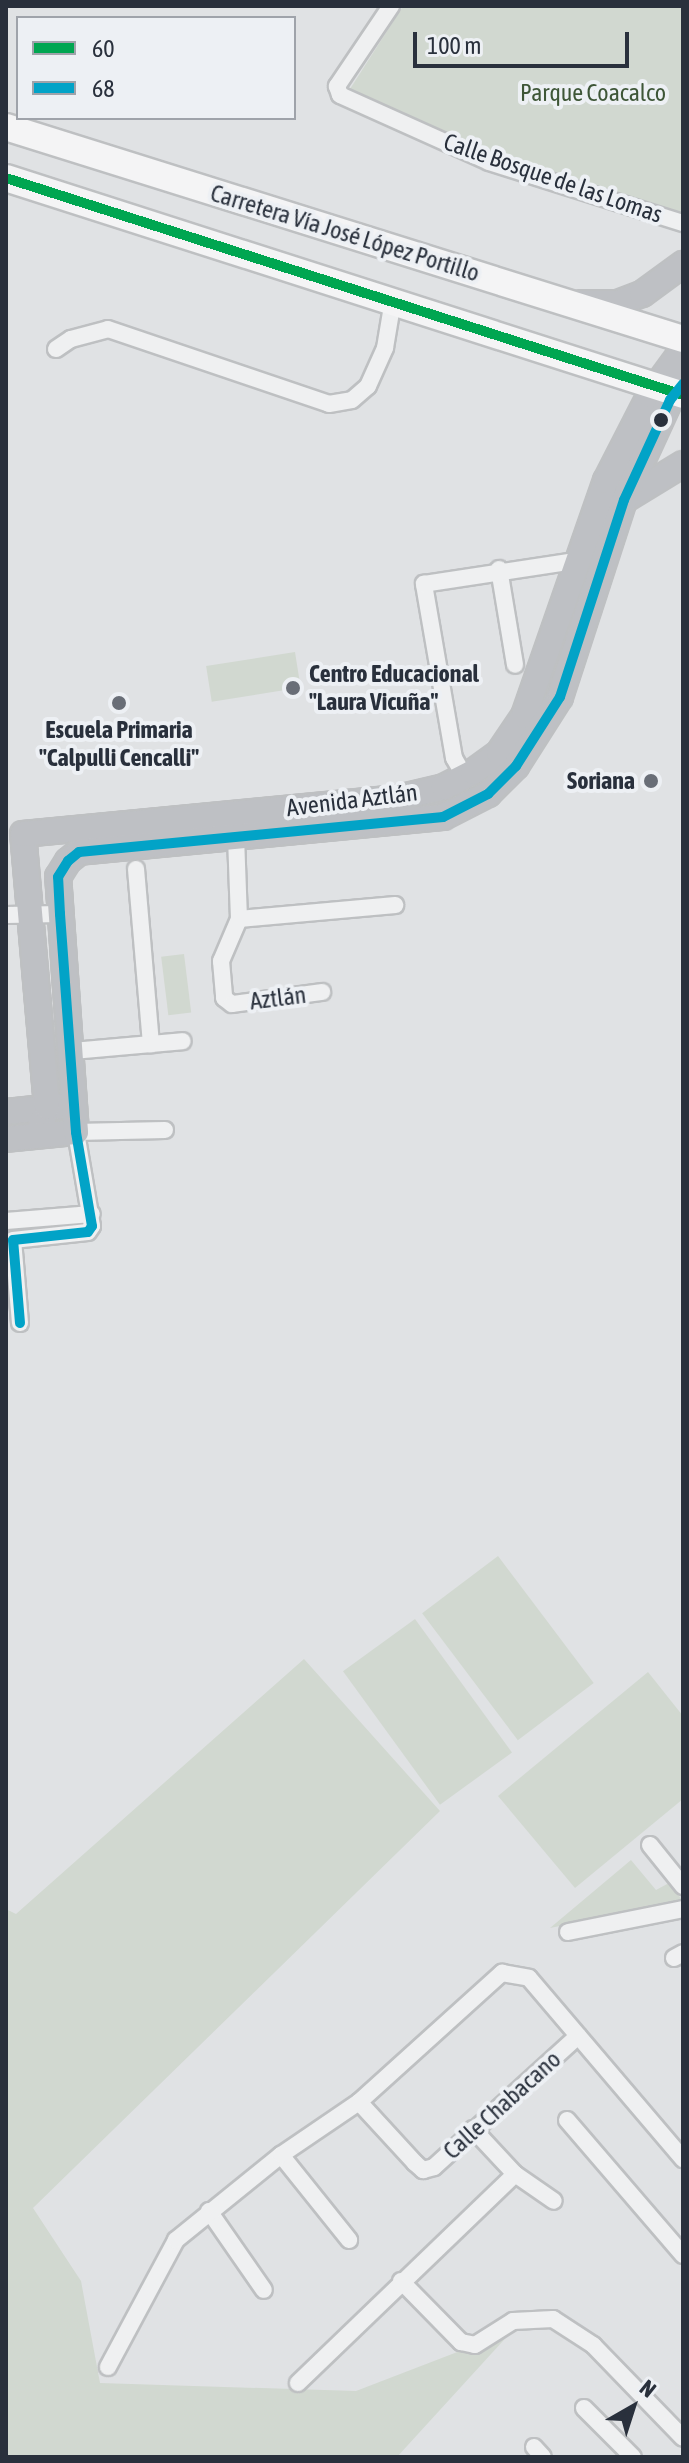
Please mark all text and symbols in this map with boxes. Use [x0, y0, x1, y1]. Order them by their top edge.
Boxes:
legend [16, 16, 296, 120]
scale bar [417, 16, 633, 66]
text: 100 m [427, 32, 481, 59]
text: 60 [92, 35, 115, 62]
text: 68 [92, 75, 115, 102]
park label: Parque Coacalco [520, 79, 666, 107]
street label: Calle Bosque de las Lomas [440, 127, 666, 229]
street label: Carretera Vía José López Portillo [207, 178, 483, 288]
unlabelled marker [653, 412, 669, 428]
place label: Centro Educacional "Laura Vicuña" [309, 660, 479, 716]
marker: Centro Educacional "Laura Vicuña" [284, 679, 302, 697]
marker: Escuela Primaria "Calpulli Cencalli" [110, 694, 128, 712]
place label: Escuela Primaria "Calpulli Cencalli" [39, 716, 199, 772]
place label: Soriana [567, 767, 635, 795]
marker: Soriana [642, 772, 660, 790]
street label: Avenida Aztlán [285, 778, 419, 822]
street label: Aztlán [248, 980, 308, 1016]
street label: Calle Chabacano [437, 2045, 567, 2165]
north arrow [593, 2367, 673, 2447]
text: N [635, 2374, 661, 2403]

